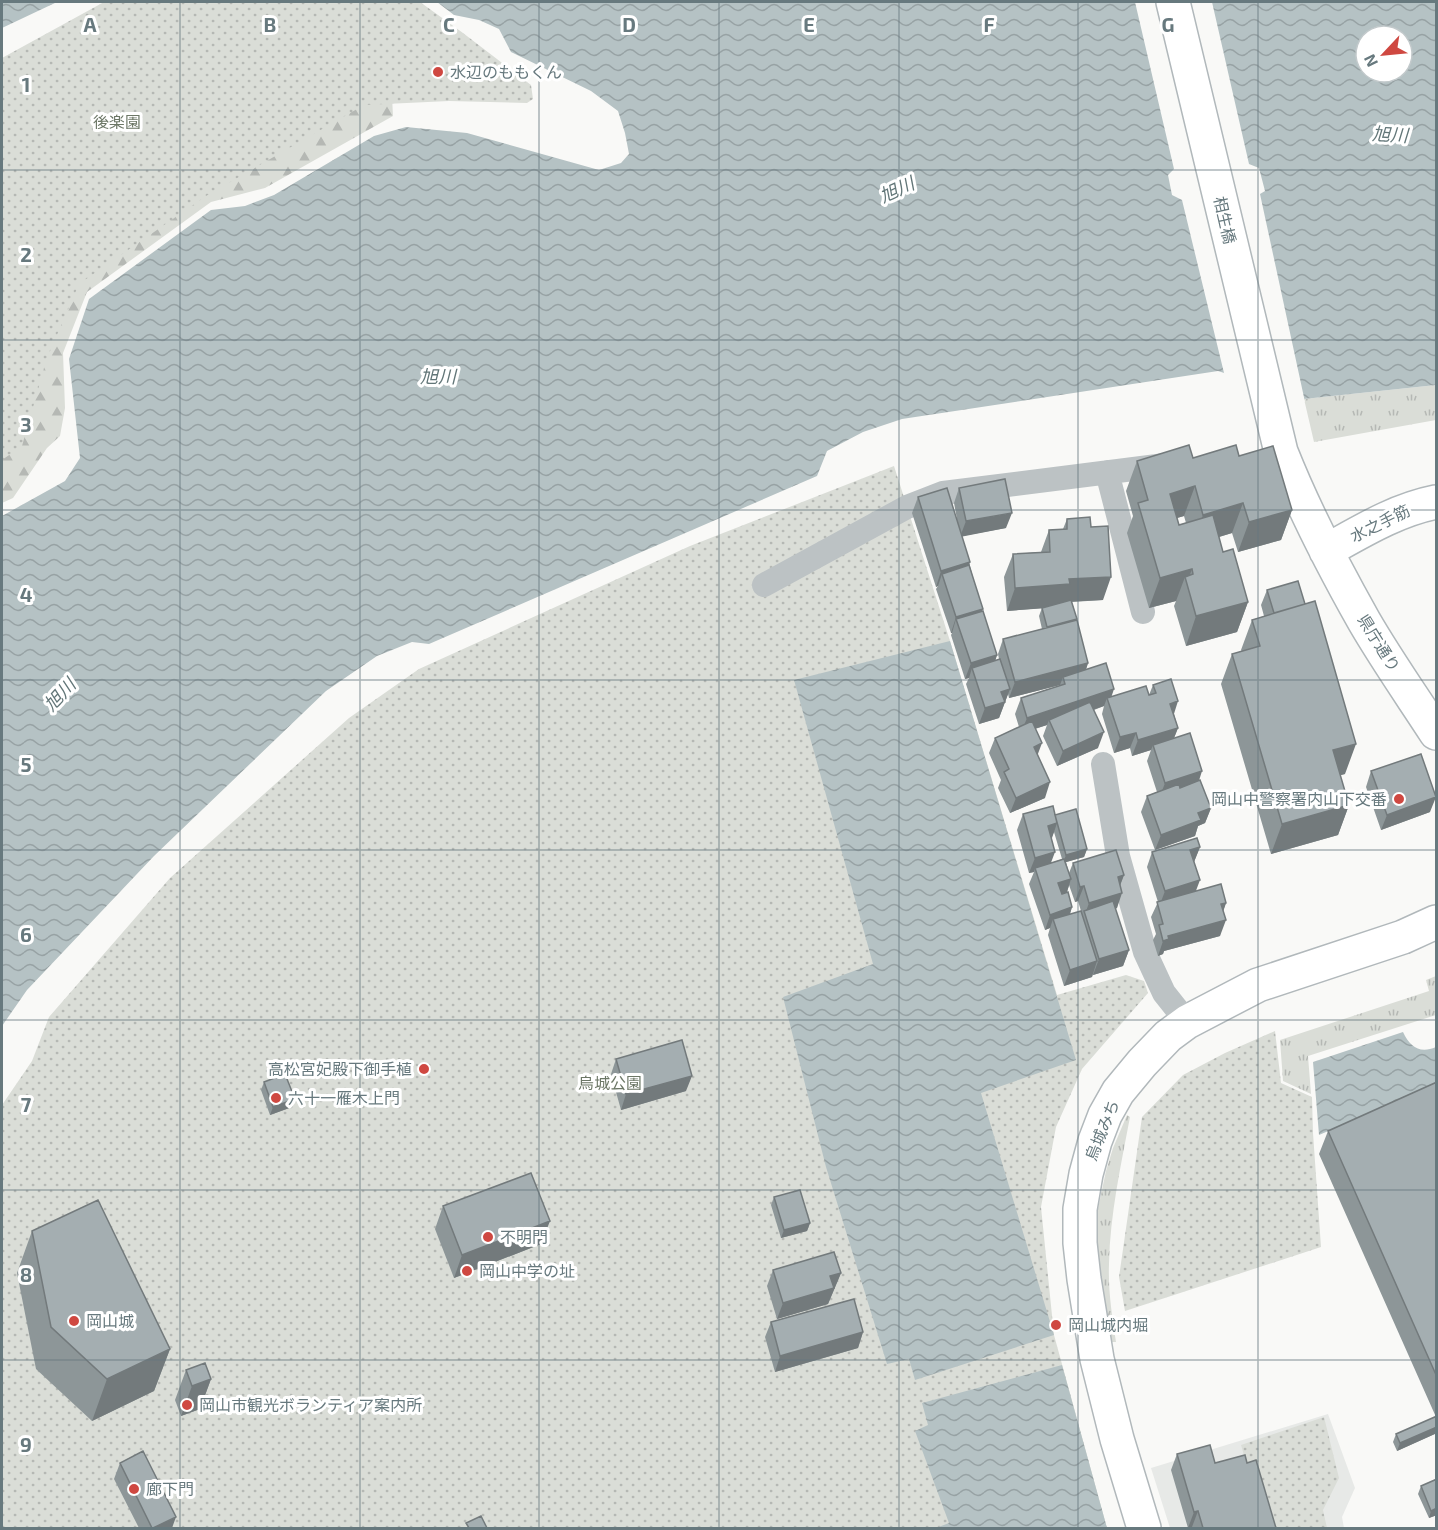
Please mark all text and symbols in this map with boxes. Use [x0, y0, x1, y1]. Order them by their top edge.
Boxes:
text: A [83, 12, 97, 36]
text: B [264, 12, 276, 36]
text: C [443, 12, 455, 36]
text: D [622, 12, 636, 36]
text: E [803, 12, 815, 36]
text: F [983, 12, 995, 36]
text: G [1162, 12, 1174, 36]
north arrow [1354, 24, 1414, 84]
text: N [1359, 51, 1381, 70]
place label: 水辺のももくん [450, 62, 562, 81]
marker: 水辺のももくん [431, 65, 445, 79]
text: 1 [22, 72, 30, 96]
park label: 後楽園 [93, 112, 141, 131]
water label: 旭川 [1372, 122, 1411, 146]
water label: 旭川 [876, 171, 919, 207]
street label: 相生橋 [1211, 194, 1240, 245]
text: 2 [20, 242, 32, 266]
water label: 旭川 [420, 365, 458, 387]
text: 3 [20, 412, 32, 436]
street label: 水之手筋 [1347, 500, 1413, 545]
text: 4 [20, 582, 33, 606]
street label: 県庁通り [1354, 611, 1404, 675]
water label: 旭川 [39, 672, 81, 715]
text: 5 [20, 752, 32, 776]
place label: 岡山中警察署内山下交番 [1211, 789, 1387, 808]
marker: 岡山中警察署内山下交番 [1392, 792, 1406, 806]
text: 6 [20, 922, 32, 946]
place label: 高松宮妃殿下御手植 [268, 1059, 412, 1078]
marker: 高松宮妃殿下御手植 [417, 1062, 431, 1076]
park label: 烏城公園 [578, 1073, 642, 1092]
place label: 六十一雁木上門 [288, 1088, 400, 1107]
marker: 六十一雁木上門 [269, 1091, 283, 1105]
text: 7 [21, 1092, 32, 1116]
street label: 烏城みち [1081, 1097, 1122, 1163]
place label: 不明門 [500, 1227, 548, 1246]
marker: 不明門 [481, 1230, 495, 1244]
place label: 岡山中学の址 [479, 1261, 575, 1280]
text: 8 [20, 1262, 32, 1286]
marker: 岡山中学の址 [460, 1264, 474, 1278]
place label: 岡山城 [86, 1311, 134, 1330]
marker: 岡山城 [67, 1314, 81, 1328]
place label: 岡山城内堀 [1068, 1315, 1148, 1334]
marker: 岡山城内堀 [1049, 1318, 1063, 1332]
place label: 岡山市観光ボランティア案内所 [199, 1395, 422, 1414]
marker: 岡山市観光ボランティア案内所 [180, 1398, 194, 1412]
text: 9 [20, 1432, 32, 1456]
place label: 廊下門 [146, 1479, 194, 1498]
marker: 廊下門 [127, 1482, 141, 1496]

